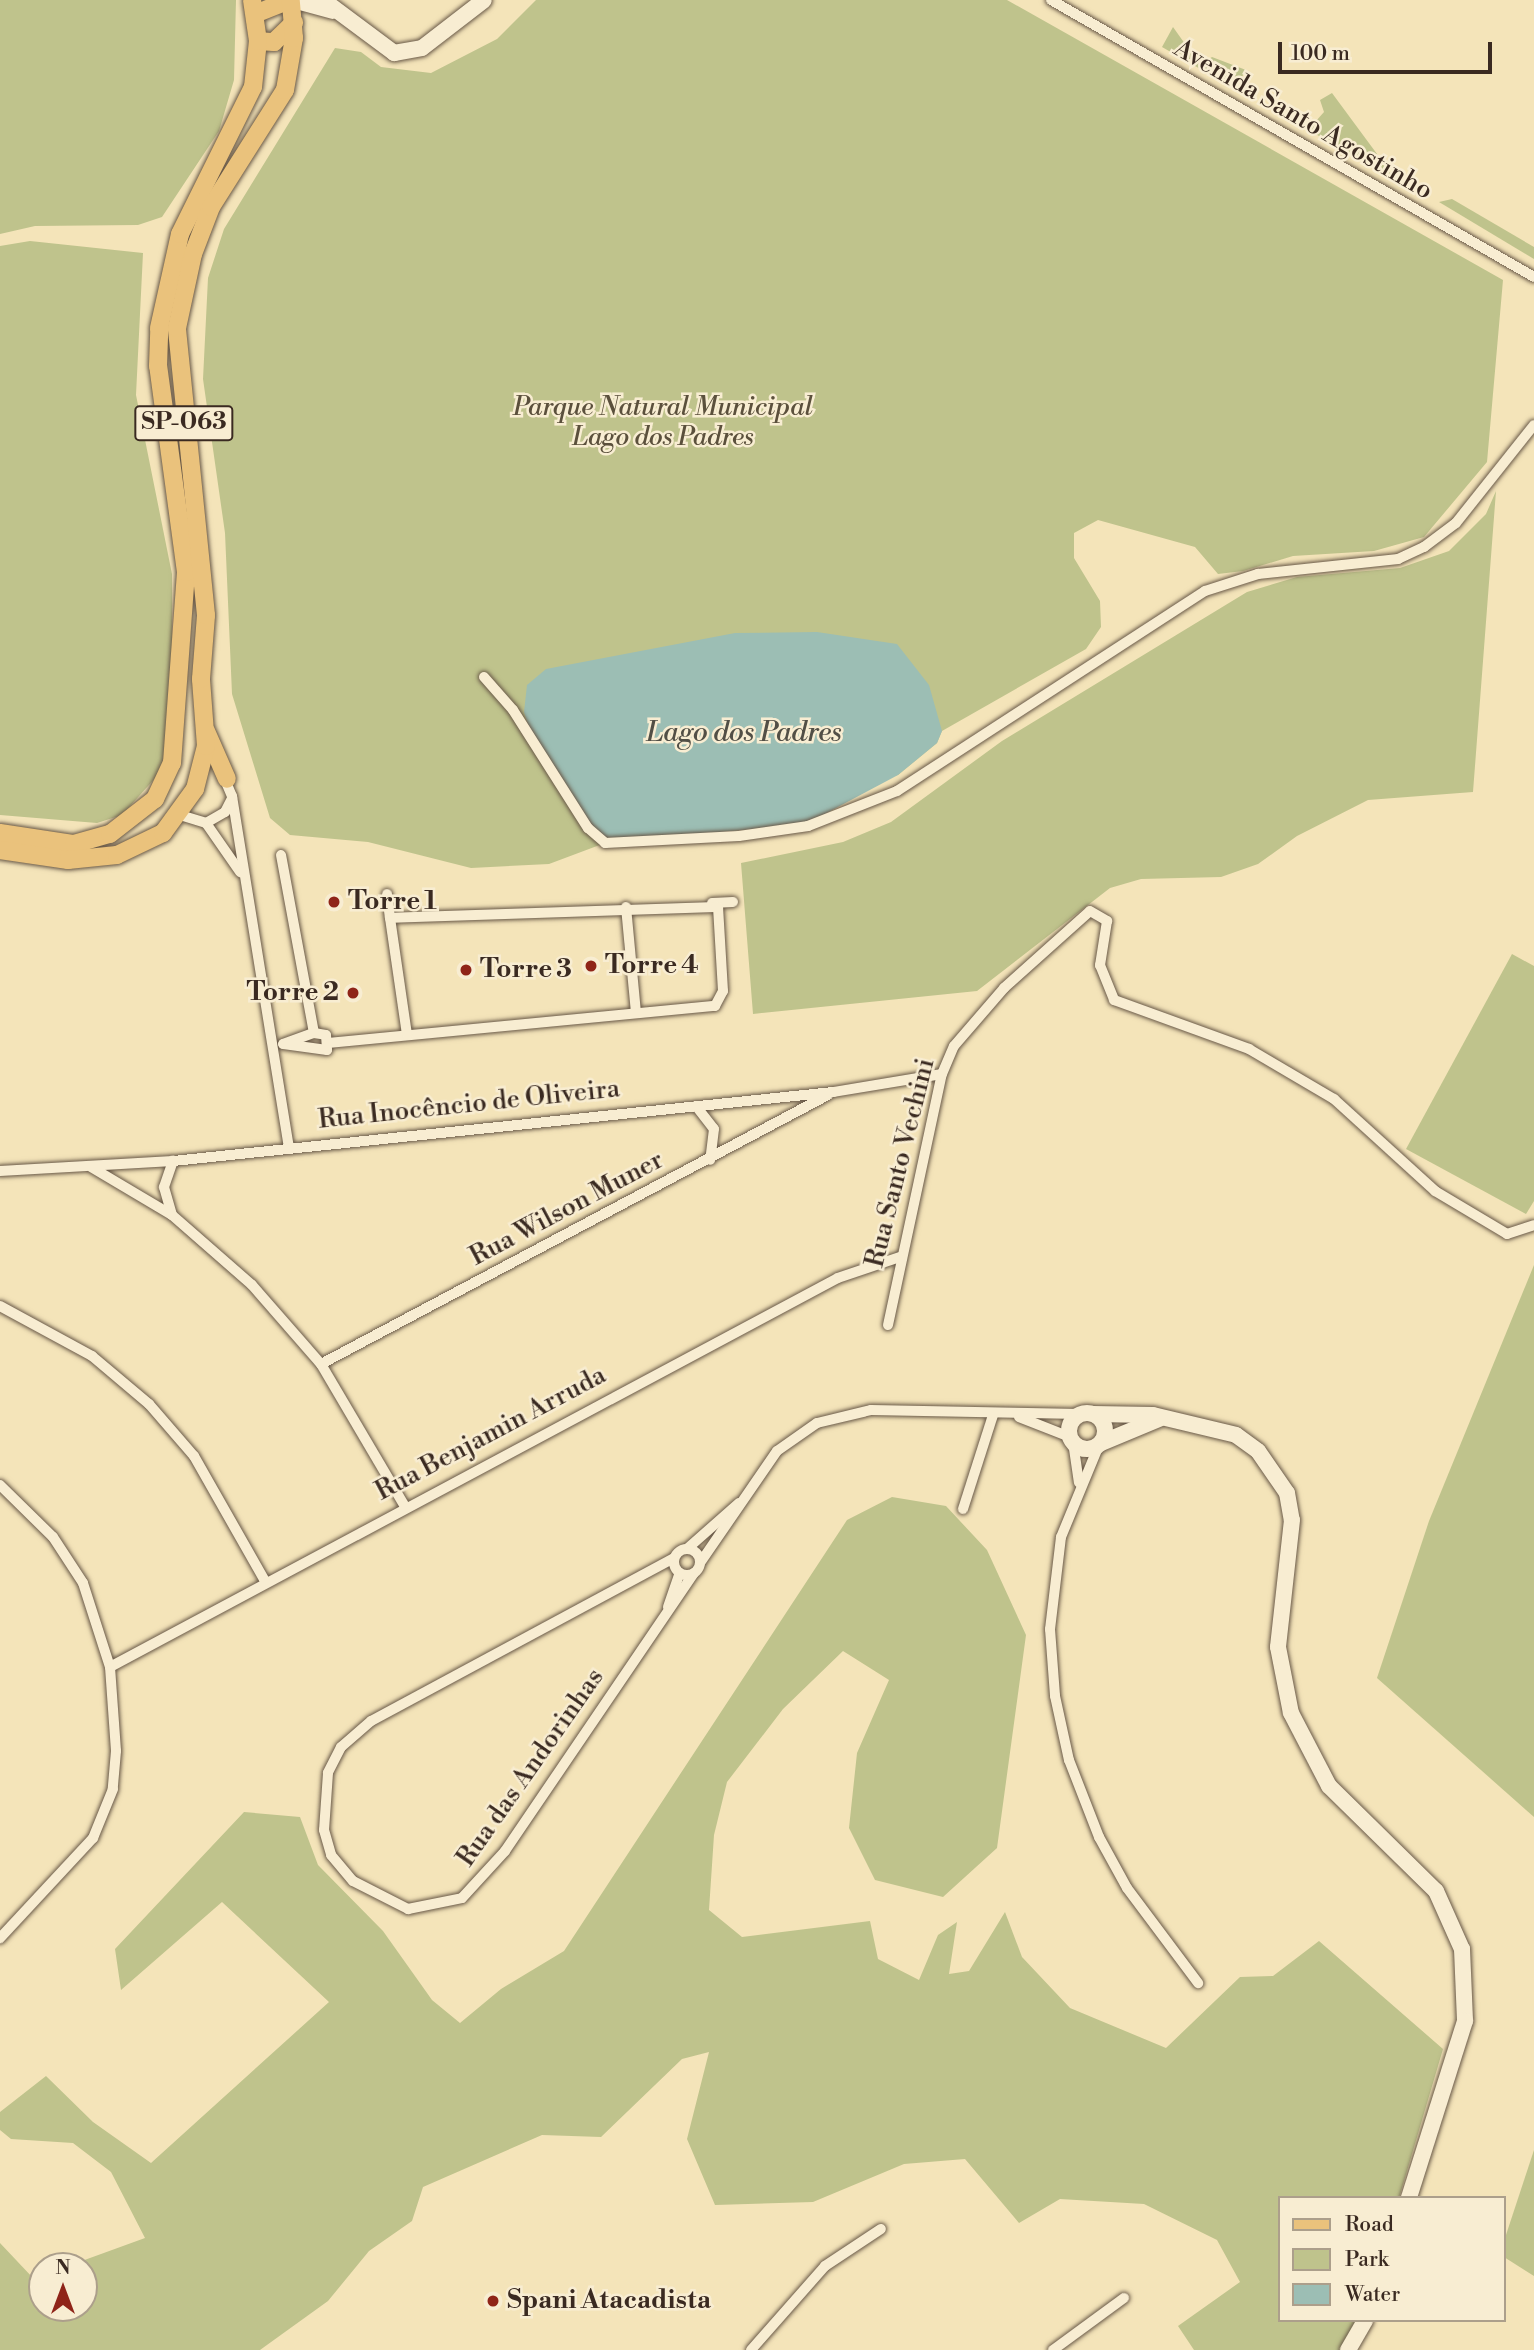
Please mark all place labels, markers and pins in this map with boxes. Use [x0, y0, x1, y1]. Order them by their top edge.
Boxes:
place label: Torre 1 [348, 886, 437, 918]
marker: Torre 1 [326, 894, 342, 910]
place label: Torre 4 [605, 950, 699, 982]
place label: Torre 3 [480, 954, 572, 986]
marker: Torre 4 [583, 958, 599, 974]
marker: Torre 3 [458, 962, 474, 978]
place label: Torre 2 [246, 977, 339, 1009]
marker: Torre 2 [345, 985, 361, 1001]
place label: Spani Atacadista [507, 2285, 711, 2317]
marker: Spani Atacadista [485, 2293, 501, 2309]

